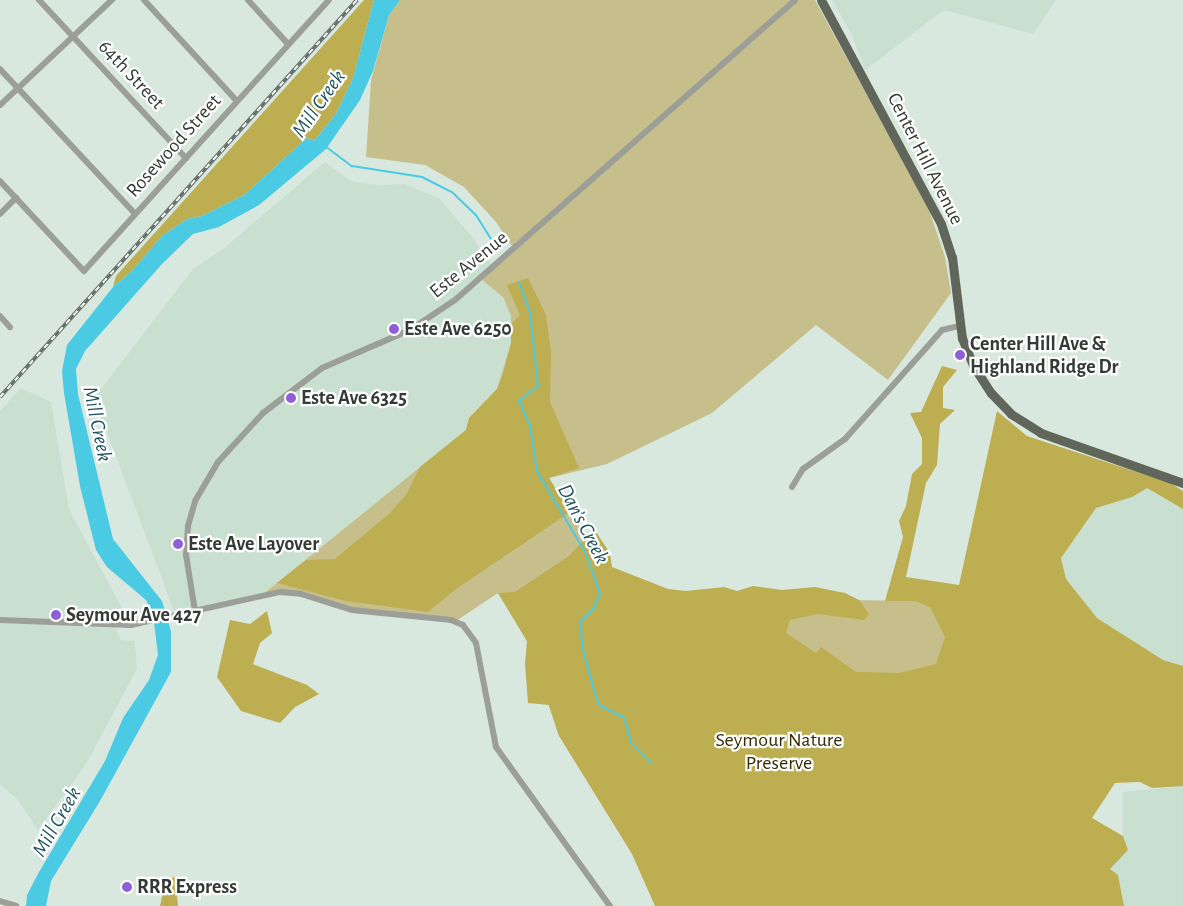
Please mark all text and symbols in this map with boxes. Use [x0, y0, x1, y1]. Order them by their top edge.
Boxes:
street label: 64th Street [93, 35, 169, 115]
water label: Mill Creek [287, 66, 351, 142]
street label: Center Hill Avenue [881, 89, 969, 229]
street label: Rosewood Street [121, 90, 227, 202]
street label: Este Avenue [425, 226, 513, 304]
place label: Este Ave 6250 [404, 317, 512, 341]
marker: Este Ave 6250 [388, 323, 400, 335]
place label: Center Hill Ave & Highland Ridge Dr [970, 332, 1119, 379]
marker: Center Hill Ave & Highland Ridge Dr [954, 349, 966, 361]
water label: Mill Creek [77, 384, 117, 464]
place label: Este Ave 6325 [301, 386, 407, 410]
marker: Este Ave 6325 [285, 392, 297, 404]
water label: Dan’s Creek [552, 480, 614, 568]
place label: Este Ave Layover [188, 532, 319, 556]
marker: Este Ave Layover [172, 538, 184, 550]
place label: Seymour Ave 427 [66, 603, 201, 627]
marker: Seymour Ave 427 [50, 609, 62, 621]
park label: Seymour Nature Preserve [716, 729, 842, 776]
water label: Mill Creek [27, 783, 87, 861]
place label: RRR Express [137, 875, 237, 899]
marker: RRR Express [121, 881, 133, 893]

